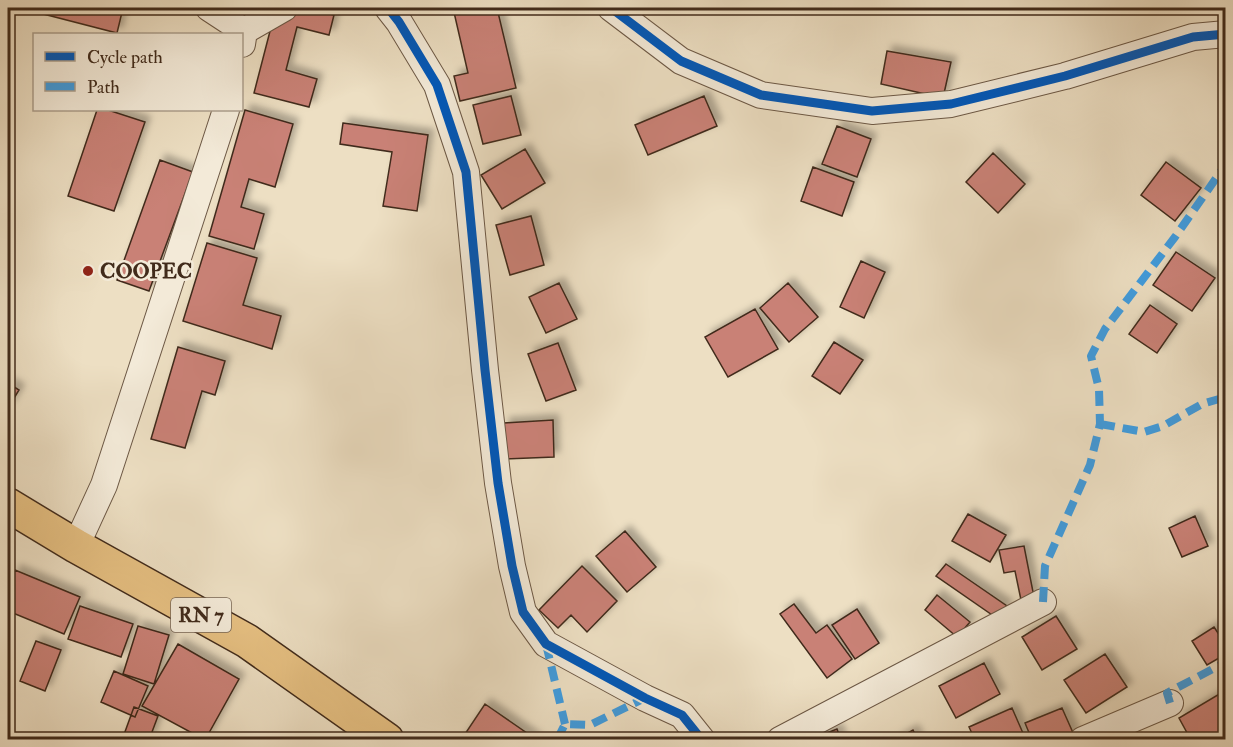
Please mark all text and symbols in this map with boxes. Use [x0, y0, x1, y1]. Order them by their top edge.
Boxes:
legend [33, 33, 243, 111]
text: Cycle path [87, 46, 163, 69]
text: Path [87, 76, 120, 99]
place label: COOPEC [100, 258, 192, 285]
marker: COOPEC [81, 264, 95, 278]
road number: RN 7 [171, 598, 231, 632]

